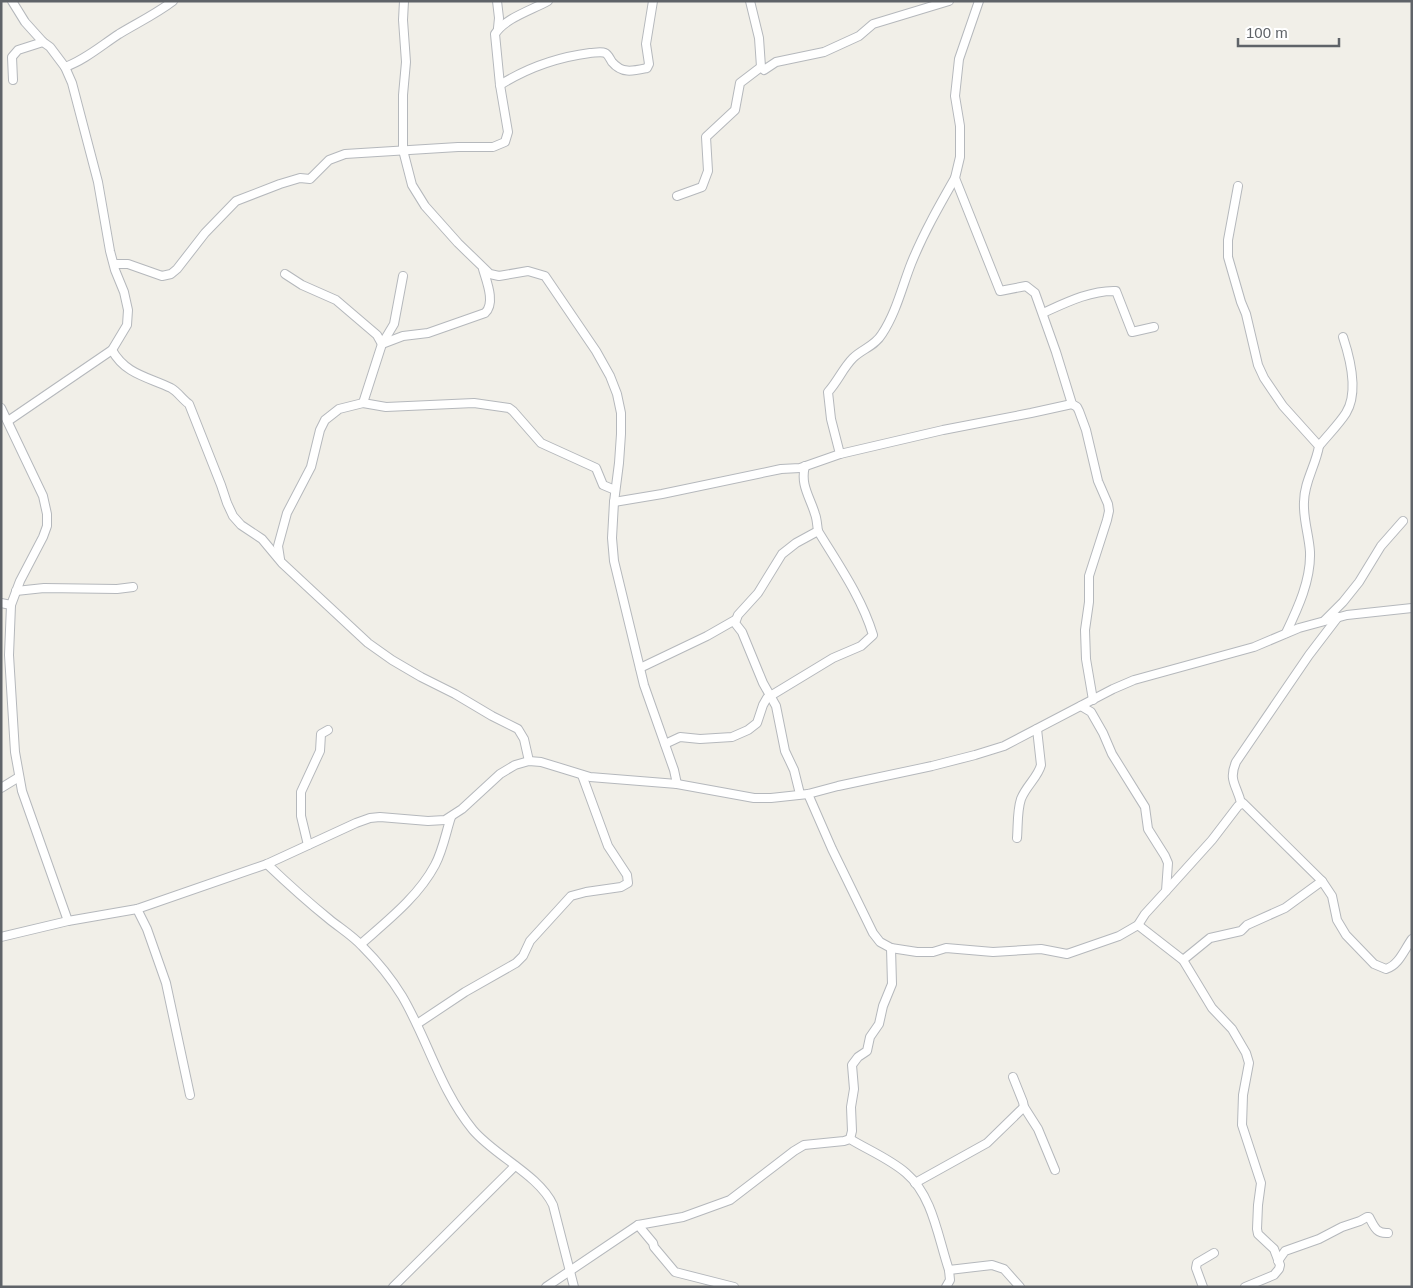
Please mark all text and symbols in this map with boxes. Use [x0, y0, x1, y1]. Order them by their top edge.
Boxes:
scale bar [1238, 15, 1339, 47]
text: 100 m [1246, 24, 1288, 41]

